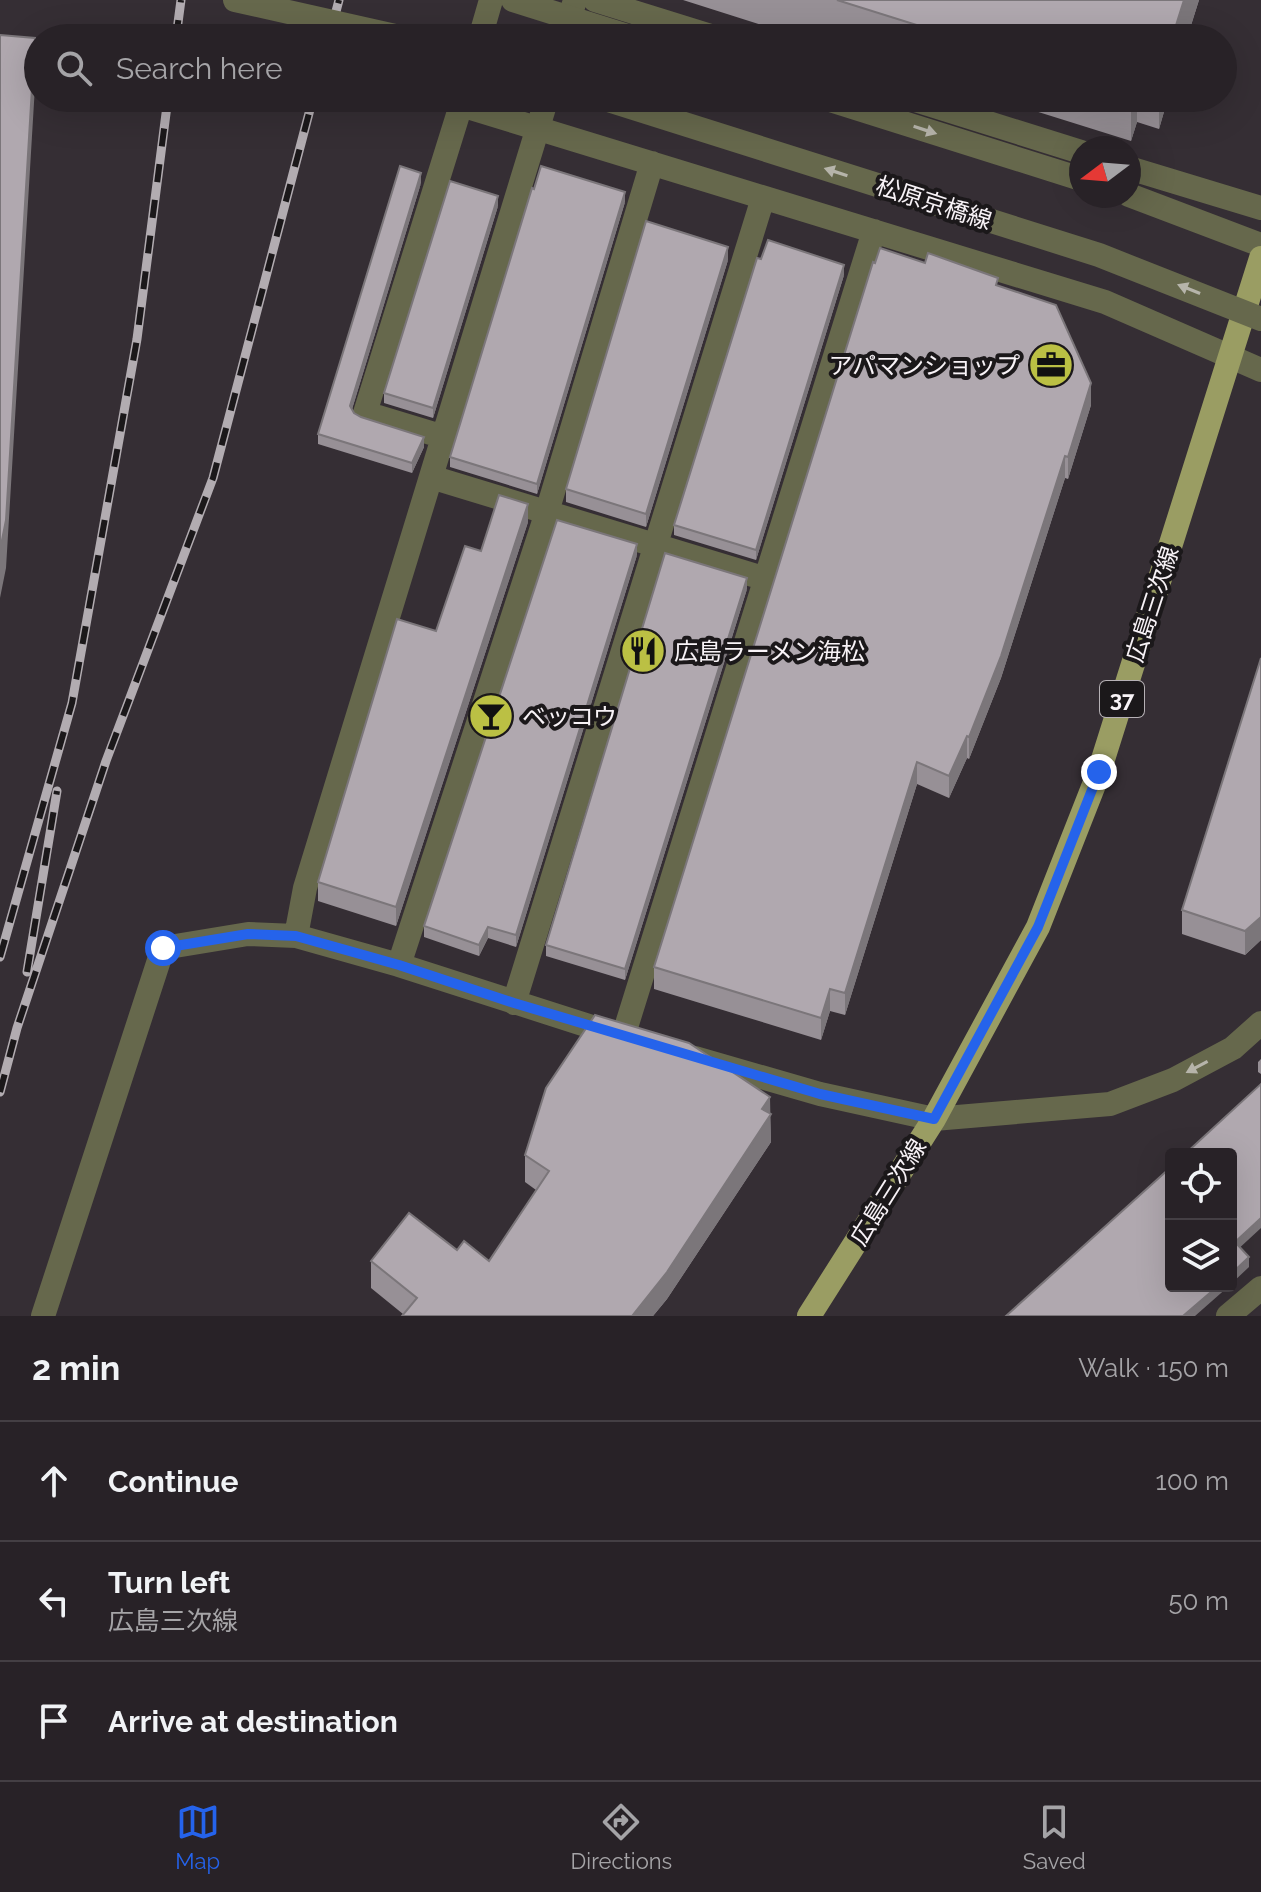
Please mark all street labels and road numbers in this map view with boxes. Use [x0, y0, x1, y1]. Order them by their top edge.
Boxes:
street label: 松原京橋線 [872, 171, 996, 235]
street label: 広島三次線 [1120, 542, 1184, 666]
road number: 37 [1100, 681, 1144, 717]
street label: 広島三次線 [844, 1133, 932, 1251]

